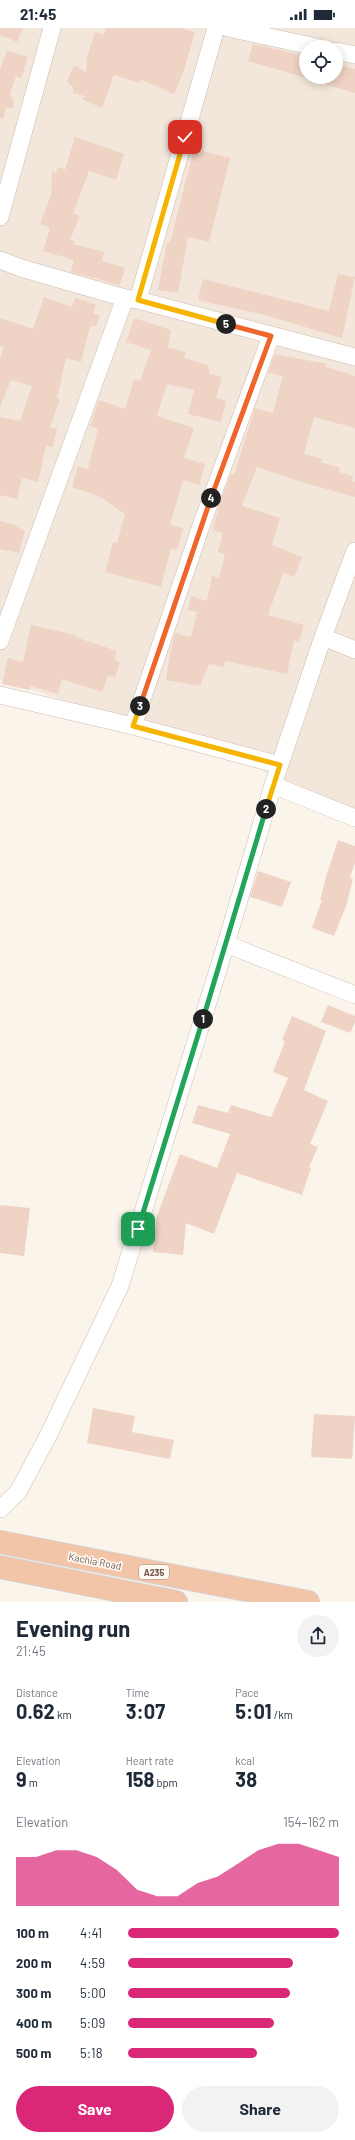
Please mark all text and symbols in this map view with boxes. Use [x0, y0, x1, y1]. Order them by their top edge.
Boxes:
text: 21:45 [20, 5, 56, 23]
map controls [299, 40, 343, 84]
button: locate [299, 40, 343, 84]
pin [168, 120, 202, 154]
icon: check [174, 126, 196, 148]
pin: 5 [216, 314, 236, 334]
text: 5 [223, 317, 229, 330]
pin: 4 [201, 488, 221, 508]
text: 4 [208, 491, 214, 504]
pin: 3 [130, 696, 150, 716]
text: 3 [137, 699, 143, 712]
pin: 2 [256, 799, 276, 819]
text: 2 [263, 802, 269, 815]
pin: 1 [193, 1009, 213, 1029]
text: 1 [201, 1012, 205, 1025]
pin [121, 1212, 155, 1246]
icon: arrive [127, 1218, 149, 1240]
street label: Kachia Road [68, 1550, 122, 1572]
road number: A235 [139, 1565, 169, 1579]
text: Evening run [16, 1615, 130, 1641]
button: share [297, 1615, 339, 1657]
text: 21:45 [16, 1643, 46, 1659]
text: Distance [16, 1686, 58, 1699]
text: Time [126, 1686, 149, 1699]
text: Pace [235, 1686, 259, 1699]
text: 0.62 [16, 1699, 55, 1723]
text: 3:07 [126, 1699, 165, 1723]
text: 5:01 [235, 1699, 272, 1723]
text: km [55, 1708, 72, 1721]
text: /km [272, 1708, 293, 1721]
text: Elevation [16, 1754, 60, 1767]
text: Heart rate [126, 1754, 174, 1767]
text: kcal [235, 1754, 255, 1767]
text: 9 [16, 1767, 27, 1791]
text: 158 [126, 1767, 154, 1791]
text: 38 [235, 1767, 257, 1791]
text: m [27, 1776, 38, 1789]
text: bpm [154, 1776, 178, 1789]
text: Elevation [16, 1814, 68, 1830]
text: 154–162 m [283, 1814, 339, 1830]
text: 100 m [16, 1925, 49, 1941]
text: 4:41 [80, 1925, 102, 1941]
text: 200 m [16, 1955, 52, 1971]
text: 4:59 [80, 1955, 105, 1971]
text: 300 m [16, 1985, 51, 2001]
text: 5:00 [80, 1985, 106, 2001]
text: 400 m [16, 2015, 52, 2031]
text: 5:09 [80, 2015, 105, 2031]
text: 500 m [16, 2045, 51, 2061]
text: 5:18 [80, 2045, 102, 2061]
button: Save [16, 2086, 174, 2132]
button: Share [182, 2086, 339, 2132]

